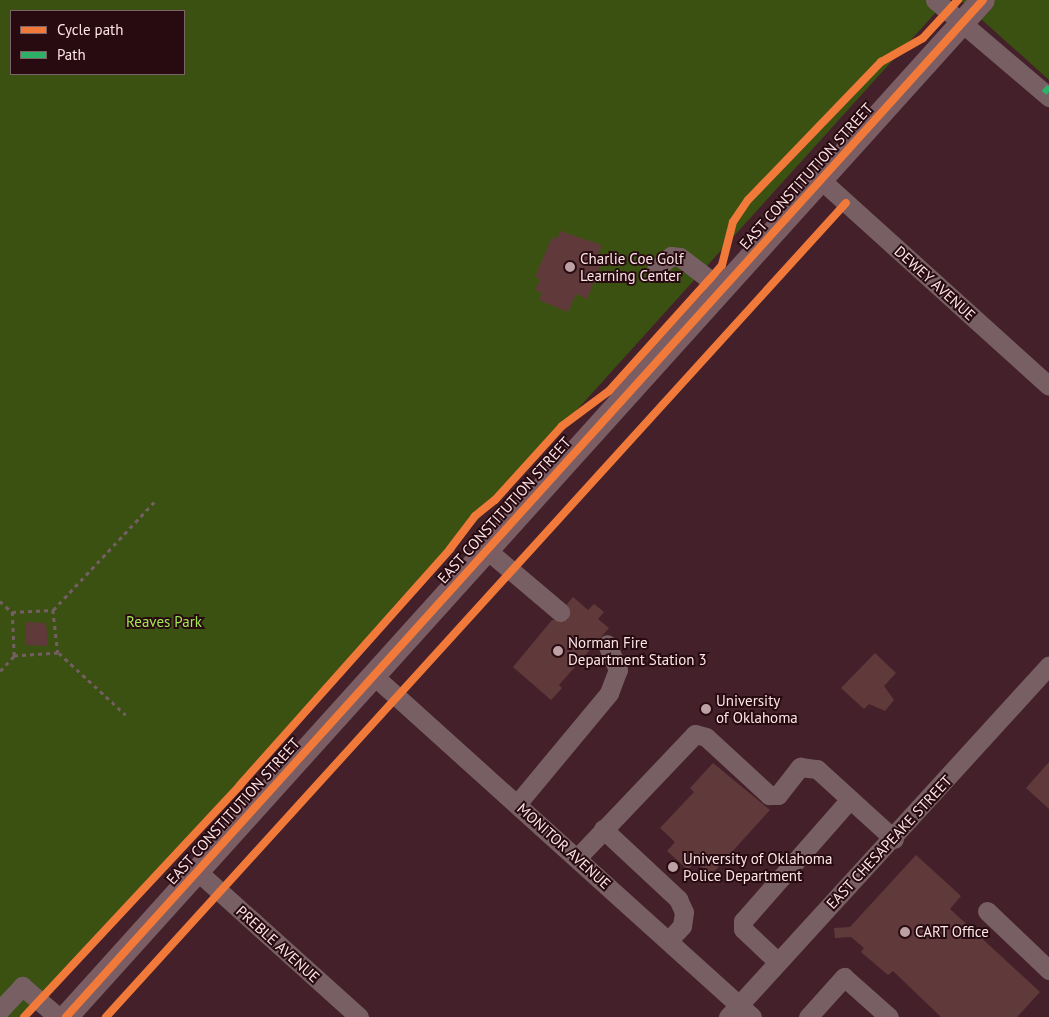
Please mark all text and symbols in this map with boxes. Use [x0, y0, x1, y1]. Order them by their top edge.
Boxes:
legend [10, 10, 185, 75]
text: Cycle path [57, 20, 123, 39]
text: Path [57, 45, 86, 64]
street label: EAST CONSTITUTION STREET [735, 99, 877, 253]
street label: DEWEY AVENUE [891, 242, 979, 324]
place label: Charlie Coe Golf Learning Center [580, 249, 683, 284]
marker: Charlie Coe Golf Learning Center [564, 261, 576, 273]
street label: EAST CONSTITUTION STREET [433, 433, 575, 587]
park label: Reaves Park [126, 613, 202, 631]
place label: Norman Fire Department Station 3 [568, 633, 707, 668]
marker: Norman Fire Department Station 3 [552, 645, 564, 657]
place label: University of Oklahoma [716, 691, 798, 726]
marker: University of Oklahoma [700, 703, 712, 715]
street label: EAST CONSTITUTION STREET [162, 734, 304, 888]
street label: EAST CHESAPEAKE STREET [822, 771, 956, 913]
street label: MONITOR AVENUE [513, 799, 615, 893]
place label: University of Oklahoma Police Department [683, 849, 833, 884]
marker: University of Oklahoma Police Department [667, 861, 679, 873]
street label: PREBLE AVENUE [232, 902, 324, 986]
place label: CART Office [915, 923, 989, 941]
marker: CART Office [899, 926, 911, 938]

